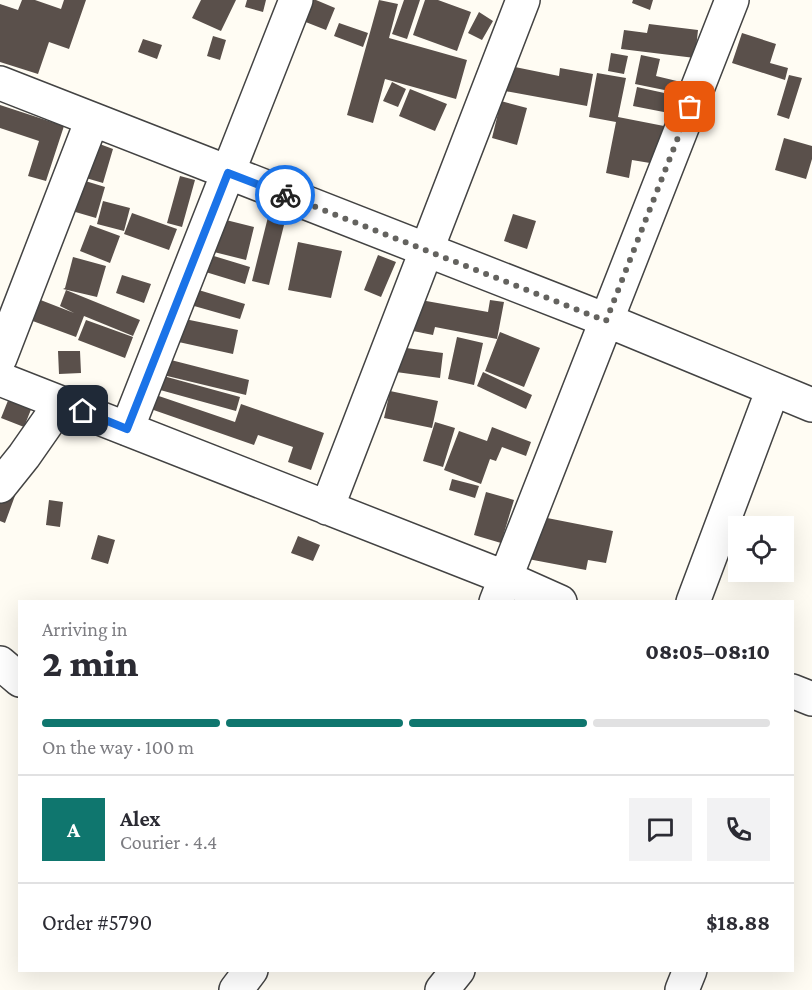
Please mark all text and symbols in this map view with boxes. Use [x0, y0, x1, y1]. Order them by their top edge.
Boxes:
pin [664, 81, 715, 132]
icon: bag [673, 90, 706, 123]
courier [255, 165, 315, 225]
icon: bike [269, 179, 302, 212]
pin [57, 385, 108, 436]
icon: home [66, 394, 99, 427]
map controls [728, 516, 794, 582]
button: locate [728, 516, 794, 582]
text: Arriving in [42, 618, 127, 640]
text: 08:05–08:10 [645, 639, 770, 664]
text: 2 min [42, 641, 138, 684]
text: On the way · 100 m [42, 736, 194, 758]
button: chat [629, 798, 692, 861]
button: phone [707, 798, 770, 861]
text: Alex [120, 806, 161, 831]
text: A [67, 817, 80, 842]
text: Courier · 4.4 [120, 831, 217, 853]
text: Order #5790 [42, 910, 152, 935]
text: $18.88 [706, 910, 770, 935]

